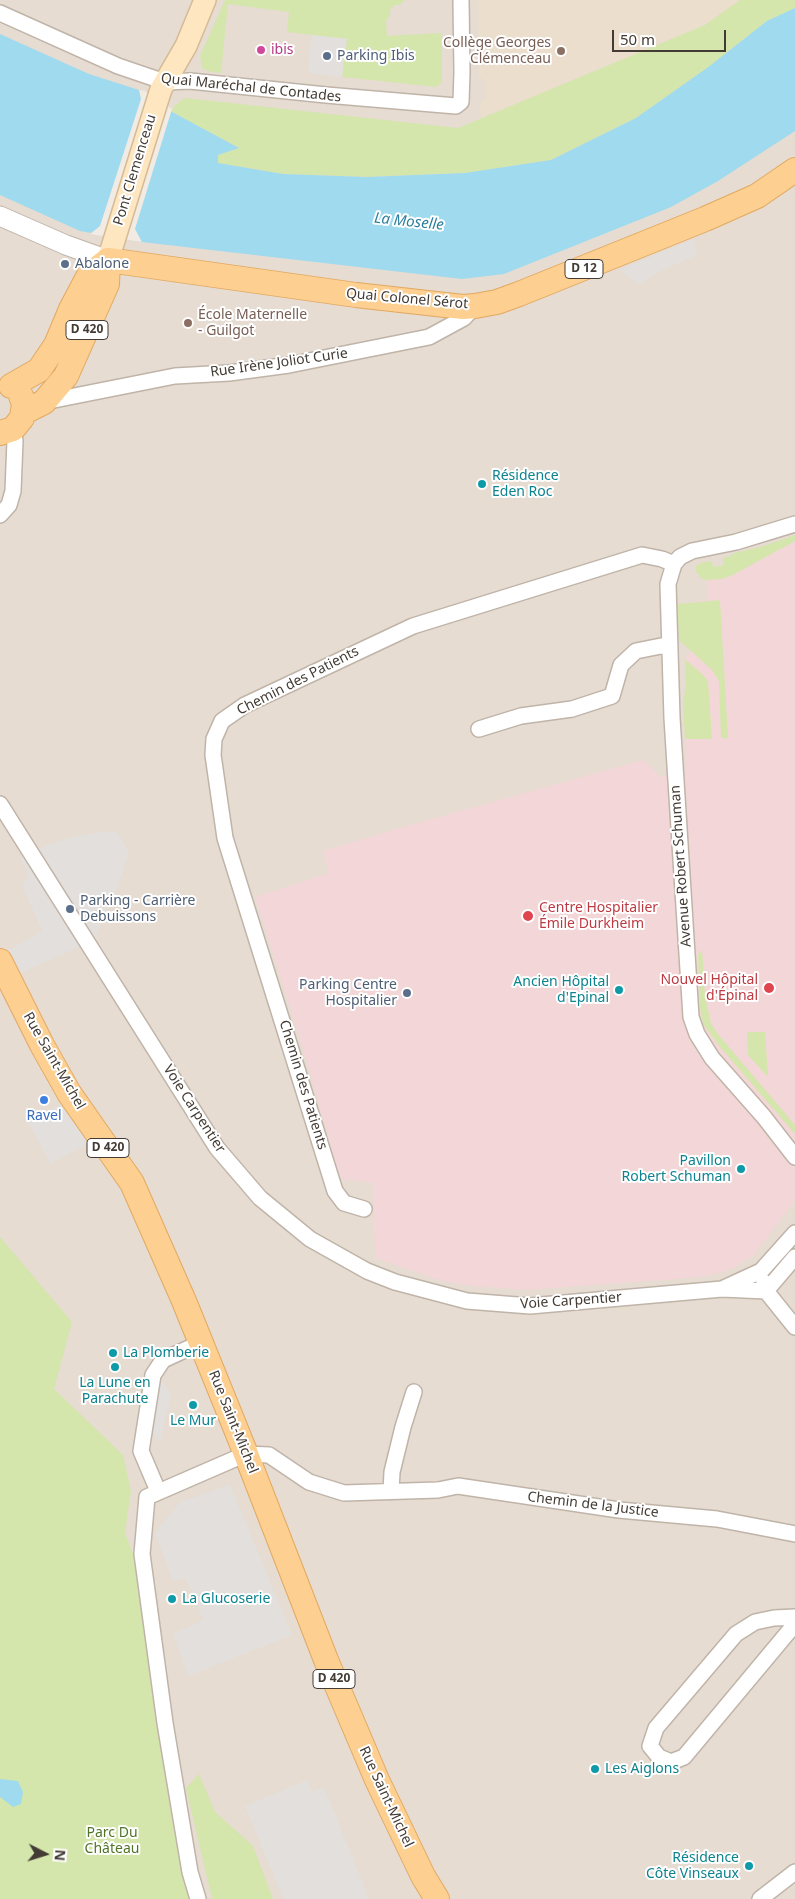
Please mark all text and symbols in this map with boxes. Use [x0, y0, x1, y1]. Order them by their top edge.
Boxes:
scale bar [615, 20, 729, 52]
text: 50 m [620, 29, 655, 49]
place label: Collège Georges Clémenceau [443, 35, 551, 68]
place label: ibis [271, 42, 294, 58]
marker: ibis [255, 44, 267, 56]
marker: Collège Georges Clémenceau [555, 45, 567, 57]
place label: Parking Ibis [337, 48, 415, 64]
marker: Parking Ibis [321, 50, 333, 62]
street label: Quai Maréchal de Contades [160, 70, 342, 106]
street label: Pont Clemenceau [110, 112, 160, 228]
water label: La Moselle [373, 209, 445, 235]
place label: Abalone [75, 256, 129, 272]
marker: Abalone [59, 258, 71, 270]
road number: D 12 [565, 260, 603, 278]
street label: Quai Colonel Sérot [345, 285, 469, 313]
place label: École Maternelle - Guilgot [198, 307, 307, 340]
marker: École Maternelle - Guilgot [182, 317, 194, 329]
road number: D 420 [66, 320, 108, 340]
street label: Rue Irène Joliot Curie [209, 345, 349, 381]
place label: Résidence Eden Roc [492, 468, 559, 501]
marker: Résidence Eden Roc [476, 478, 488, 490]
street label: Chemin des Patients [234, 643, 362, 719]
street label: Avenue Robert Schuman [667, 784, 695, 948]
place label: Parking - Carrière Debuissons [80, 893, 195, 926]
place label: Centre Hospitalier Émile Durkheim [539, 900, 658, 932]
marker: Parking - Carrière Debuissons [64, 903, 76, 915]
marker: Centre Hospitalier Émile Durkheim [521, 909, 535, 923]
place label: Nouvel Hôpital d'Épinal [660, 972, 758, 1004]
place label: Ancien Hôpital d'Epinal [513, 974, 609, 1006]
place label: Parking Centre Hospitalier [299, 977, 397, 1010]
marker: Nouvel Hôpital d'Épinal [762, 981, 776, 995]
marker: Ancien Hôpital d'Epinal [613, 984, 625, 996]
marker: Parking Centre Hospitalier [401, 987, 413, 999]
street label: Rue Saint-Michel [19, 1009, 89, 1113]
street label: Chemin des Patients [275, 1018, 331, 1152]
street label: Voie Carpentier [159, 1062, 229, 1156]
marker: Ravel [38, 1094, 50, 1106]
place label: Ravel [26, 1108, 62, 1124]
road number: D 420 [87, 1138, 129, 1158]
place label: Pavillon Robert Schuman [622, 1153, 731, 1186]
marker: Pavillon Robert Schuman [735, 1163, 747, 1175]
street label: Voie Carpentier [520, 1289, 622, 1313]
place label: La Plomberie [123, 1345, 209, 1361]
marker: La Plomberie [107, 1347, 119, 1359]
marker: La Lune en Parachute [109, 1361, 121, 1373]
street label: Rue Saint-Michel [205, 1368, 261, 1476]
place label: La Lune en Parachute [79, 1375, 151, 1408]
marker: Le Mur [187, 1399, 199, 1411]
place label: Le Mur [170, 1413, 216, 1429]
street label: Chemin de la Justice [526, 1489, 660, 1521]
place label: La Glucoserie [182, 1591, 270, 1607]
marker: La Glucoserie [166, 1593, 178, 1605]
road number: D 420 [313, 1670, 355, 1688]
street label: Rue Saint-Michel [355, 1744, 417, 1850]
place label: Les Aiglons [605, 1761, 679, 1777]
marker: Les Aiglons [589, 1763, 601, 1775]
park label: Parc Du Château [85, 1825, 139, 1858]
north arrow [20, 1829, 70, 1879]
text: N [50, 1849, 70, 1862]
place label: Résidence Côte Vinseaux [646, 1850, 739, 1882]
marker: Résidence Côte Vinseaux [743, 1860, 755, 1872]

